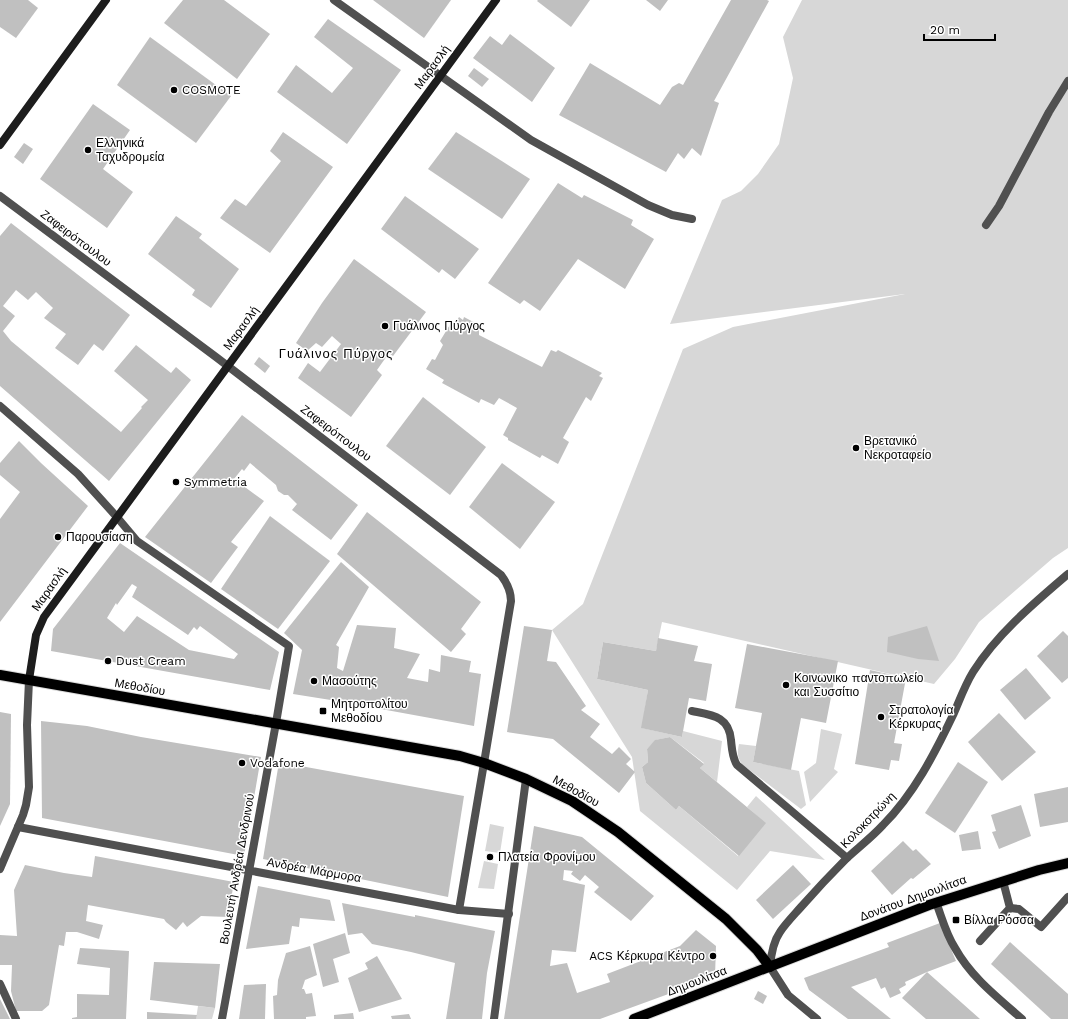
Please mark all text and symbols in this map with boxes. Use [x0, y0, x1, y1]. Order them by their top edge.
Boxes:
scale bar [924, 16, 995, 42]
text: 20 m [930, 23, 960, 37]
street label: Μαρασλή [411, 42, 453, 92]
place label: COSMOTE [182, 83, 241, 97]
marker: COSMOTE [169, 85, 179, 95]
place label: Ελληνικά Ταχυδρομεία [96, 136, 164, 164]
marker: Ελληνικά Ταχυδρομεία [83, 145, 93, 155]
street label: Ζαφειρόπουλου [38, 207, 114, 269]
street label: Μαρασλή [220, 303, 262, 353]
place label: Γυάλινος Πύργος [393, 319, 485, 333]
marker: Γυάλινος Πύργος [380, 321, 390, 331]
district label: Γυάλινος Πύργος [279, 346, 393, 361]
street label: Ζαφειρόπουλου [298, 402, 374, 464]
place label: Βρετανικό Νεκροταφείο [864, 434, 932, 462]
marker: Βρετανικό Νεκροταφείο [851, 443, 861, 453]
place label: Symmetria [184, 475, 247, 489]
marker: Symmetria [171, 477, 181, 487]
place label: Παρουσίαση [66, 530, 133, 544]
marker: Παρουσίαση [53, 532, 63, 542]
street label: Μαρασλή [29, 564, 69, 614]
place label: Dust Cream [116, 654, 186, 668]
marker: Dust Cream [103, 656, 113, 666]
place label: Κοινωνικο παντοπωλείο και Συσσίτιο [794, 671, 924, 699]
place label: Μασούτης [322, 674, 377, 688]
street label: Μεθοδίου [114, 676, 166, 698]
marker: Μασούτης [309, 676, 319, 686]
marker: Κοινωνικο παντοπωλείο και Συσσίτιο [781, 680, 791, 690]
place label: Μητροπολίτου Μεθοδίου [331, 697, 408, 725]
place label: Στρατολογία Κέρκυρας [889, 703, 954, 731]
marker: Μητροπολίτου Μεθοδίου [318, 706, 328, 716]
marker: Στρατολογία Κέρκυρας [876, 712, 886, 722]
place label: Vodafone [250, 756, 305, 770]
marker: Vodafone [237, 758, 247, 768]
street label: Μεθοδίου [550, 772, 602, 810]
street label: Κολοκοτρώνη [838, 789, 898, 851]
street label: Βουλευτή Ανδρέα Δενδρινού [217, 792, 257, 946]
place label: Πλατεία Φρονίμου [498, 850, 596, 864]
marker: Πλατεία Φρονίμου [485, 852, 495, 862]
street label: Ανδρέα Μάρμορα [266, 855, 362, 885]
street label: Δονάτου Δημουλίτσα [858, 872, 968, 924]
place label: Βίλλα Ρόσσα [964, 913, 1034, 927]
marker: Βίλλα Ρόσσα [951, 915, 961, 925]
place label: ACS Κέρκυρα Κέντρο [589, 949, 705, 963]
marker: ACS Κέρκυρα Κέντρο [708, 951, 718, 961]
street label: Δημουλίτσα [665, 963, 729, 999]

